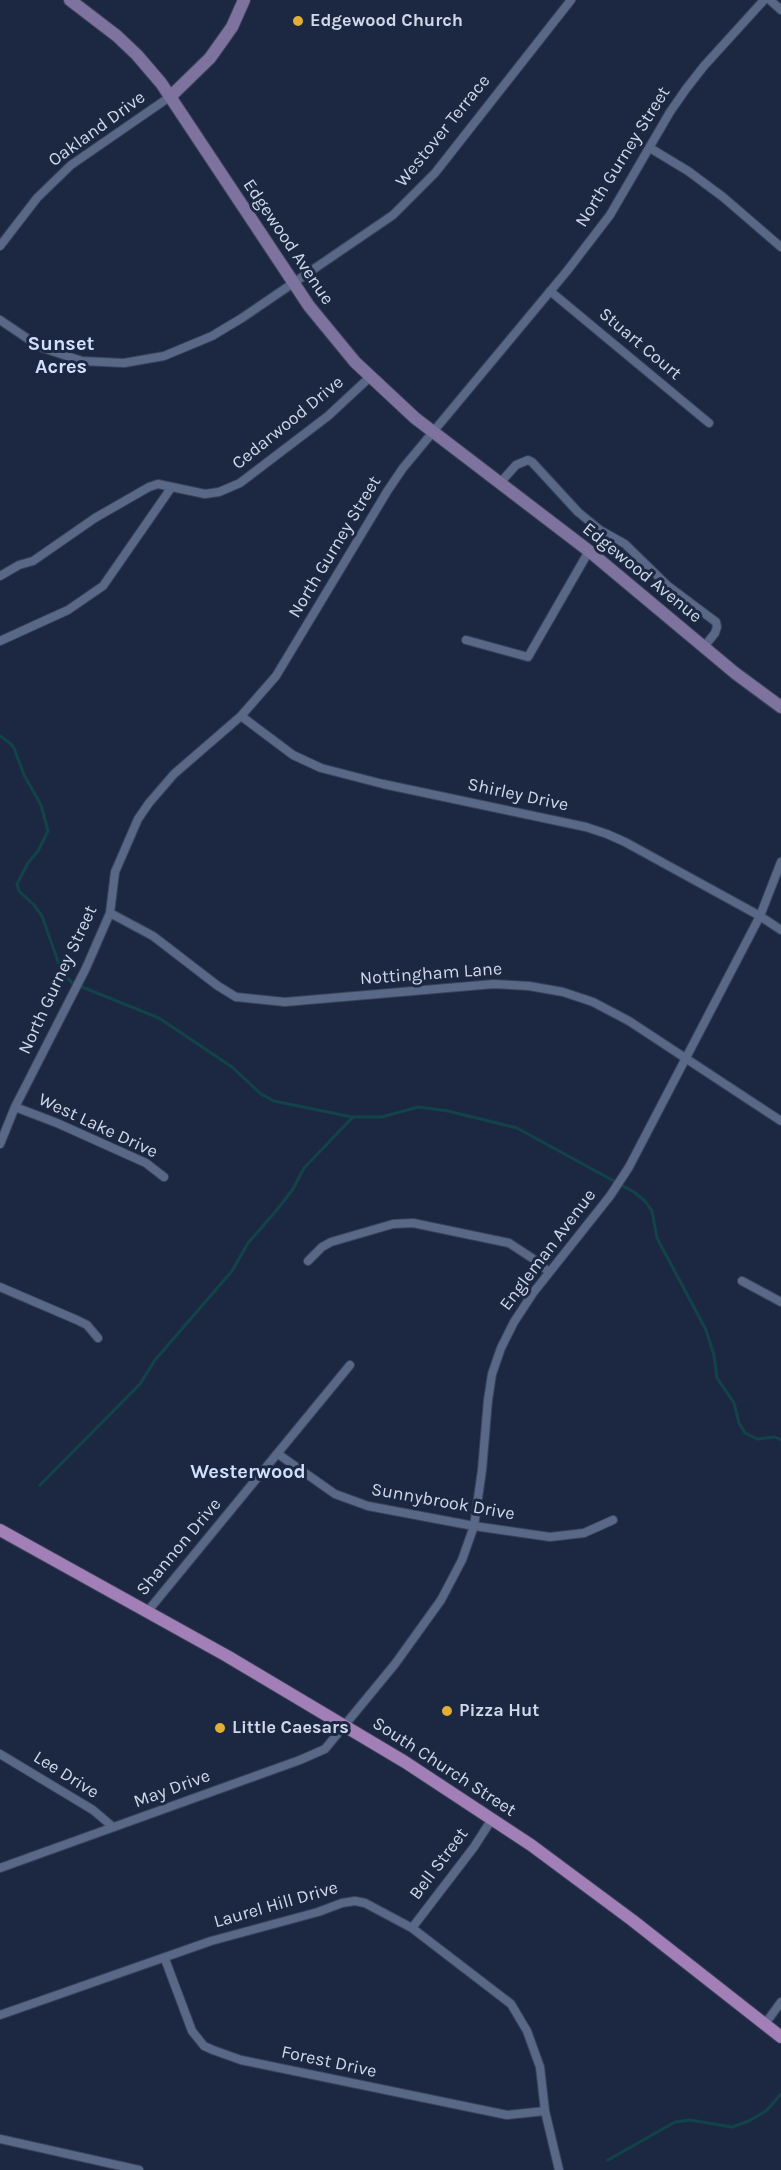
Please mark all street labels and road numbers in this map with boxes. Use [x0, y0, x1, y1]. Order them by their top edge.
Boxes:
street label: Westover Terrace [391, 70, 495, 192]
street label: North Gurney Street [571, 83, 675, 231]
street label: Oakland Drive [44, 87, 150, 171]
street label: Edgewood Avenue [238, 175, 338, 309]
street label: Stuart Court [594, 303, 686, 385]
street label: Cedarwood Drive [228, 371, 348, 475]
street label: North Gurney Street [284, 472, 386, 622]
street label: Edgewood Avenue [578, 518, 706, 628]
street label: Shirley Drive [466, 774, 570, 816]
street label: North Gurney Street [14, 902, 102, 1058]
street label: Nottingham Lane [359, 958, 503, 990]
street label: West Lake Drive [35, 1089, 161, 1163]
street label: Engleman Avenue [495, 1185, 601, 1315]
street label: Sunnybrook Drive [370, 1479, 516, 1525]
street label: Shannon Drive [132, 1494, 226, 1600]
street label: South Church Street [368, 1713, 520, 1821]
street label: Lee Drive [29, 1746, 103, 1804]
street label: May Drive [131, 1765, 213, 1813]
street label: Bell Street [405, 1824, 473, 1904]
street label: Laurel Hill Drive [211, 1877, 341, 1933]
street label: Forest Drive [279, 2041, 379, 2083]

